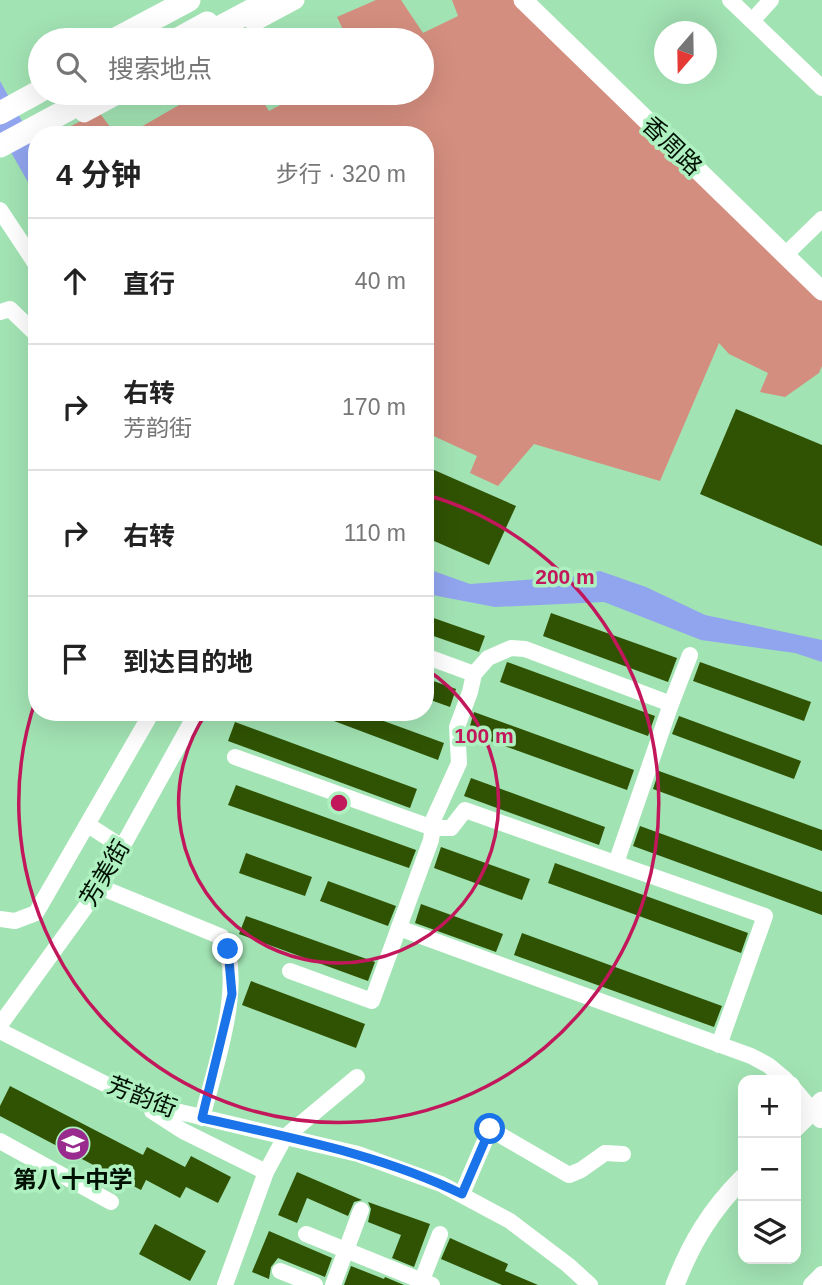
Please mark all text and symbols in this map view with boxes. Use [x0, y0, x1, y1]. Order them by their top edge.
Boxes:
north arrow [654, 21, 717, 84]
search box [28, 28, 434, 105]
icon: search [52, 48, 90, 86]
text: 搜索地点 [108, 54, 212, 84]
street label: 香周路 [637, 111, 708, 180]
text: 4 分钟 [56, 158, 141, 191]
text: 步行 · 320 m [276, 161, 406, 187]
icon: ahead [56, 262, 94, 300]
text: 40 m [355, 268, 406, 294]
text: 直行 [123, 269, 175, 299]
text: 右转 [123, 378, 175, 408]
icon: right [56, 388, 94, 426]
text: 170 m [342, 394, 406, 420]
text: 芳韵街 [123, 415, 192, 441]
icon: right [56, 514, 94, 552]
text: 110 m [344, 520, 406, 546]
text: 右转 [123, 521, 175, 551]
text: 200 m [535, 565, 595, 588]
icon: arrive [56, 640, 94, 678]
text: 到达目的地 [123, 647, 253, 677]
text: 100 m [454, 724, 514, 747]
centre of rings [327, 791, 351, 815]
street label: 芳美街 [74, 835, 135, 911]
route end [212, 933, 243, 964]
street label: 芳韵街 [104, 1071, 181, 1122]
map controls [738, 1075, 801, 1264]
button: + [738, 1075, 801, 1138]
route start [474, 1113, 505, 1144]
school or university icon: 第八十中学 [54, 1125, 92, 1163]
button: − [738, 1138, 801, 1201]
place label: 第八十中学 [13, 1166, 133, 1193]
button: layers [738, 1201, 801, 1264]

